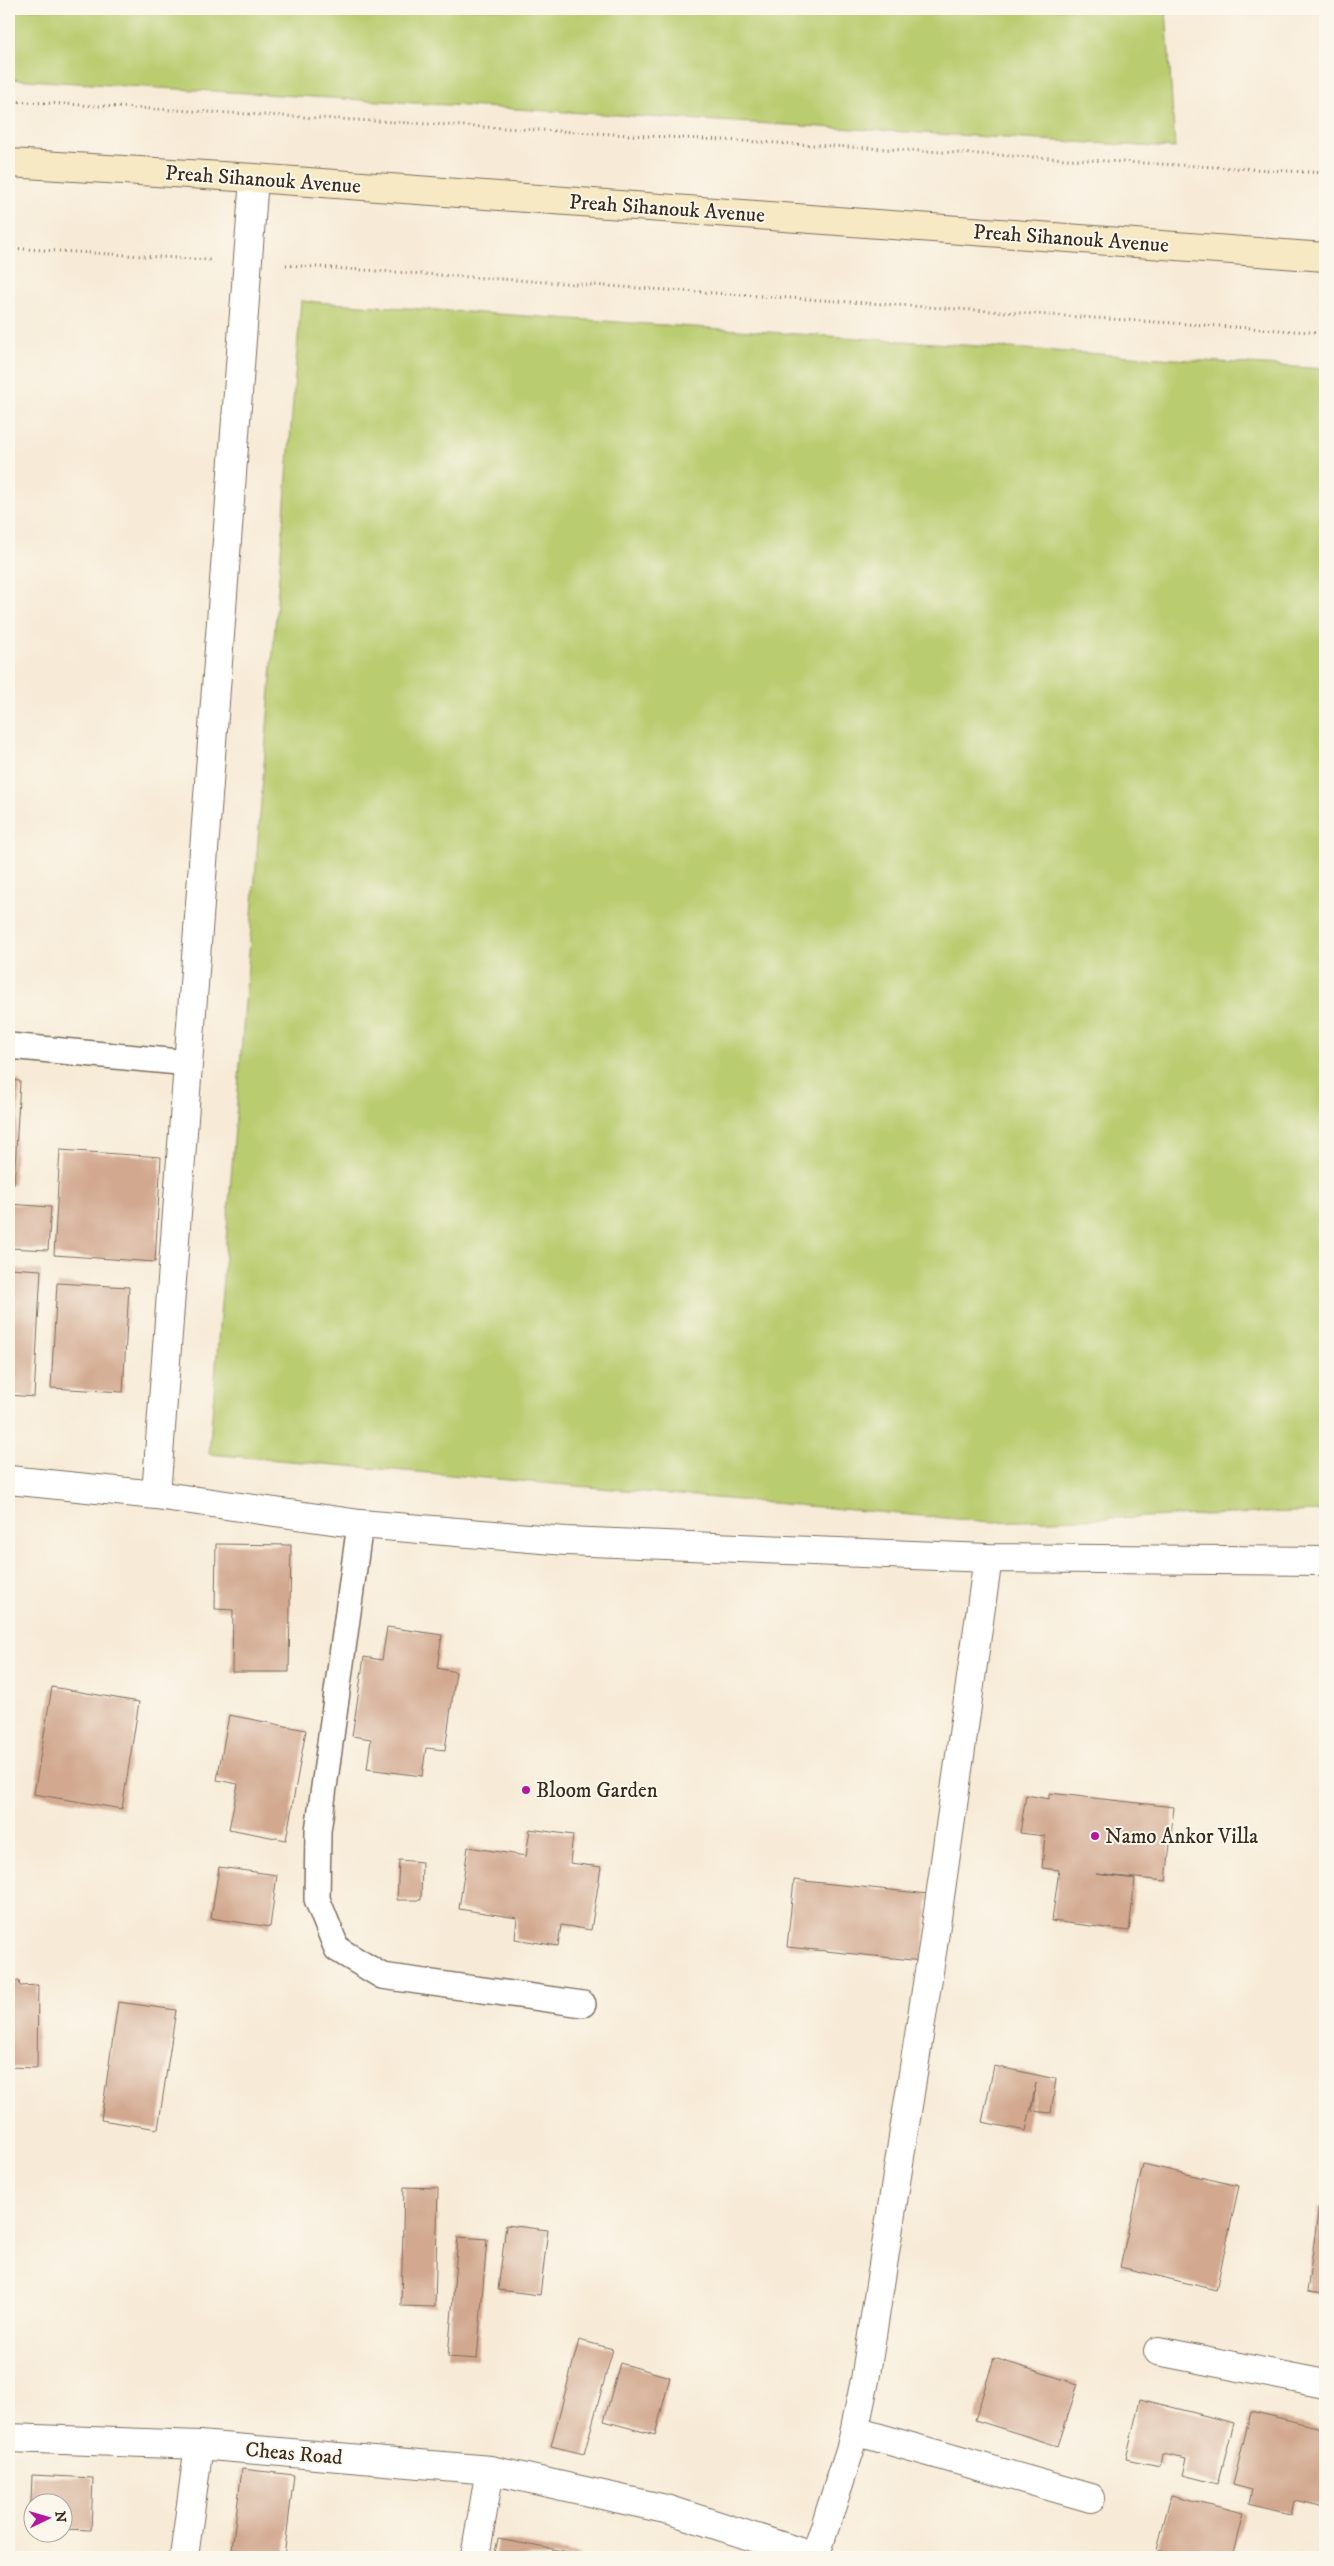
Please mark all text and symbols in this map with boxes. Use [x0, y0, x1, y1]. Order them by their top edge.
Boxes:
street label: Preah Sihanouk Avenue [164, 160, 362, 200]
street label: Preah Sihanouk Avenue [568, 189, 766, 229]
street label: Preah Sihanouk Avenue [972, 219, 1170, 259]
place label: Bloom Garden [536, 1778, 658, 1804]
marker: Bloom Garden [520, 1784, 532, 1796]
place label: Namo Ankor Villa [1105, 1824, 1258, 1850]
marker: Namo Ankor Villa [1089, 1830, 1101, 1842]
street label: Cheas Road [244, 2437, 344, 2471]
north arrow [22, 2494, 72, 2544]
text: N [50, 2510, 69, 2524]

